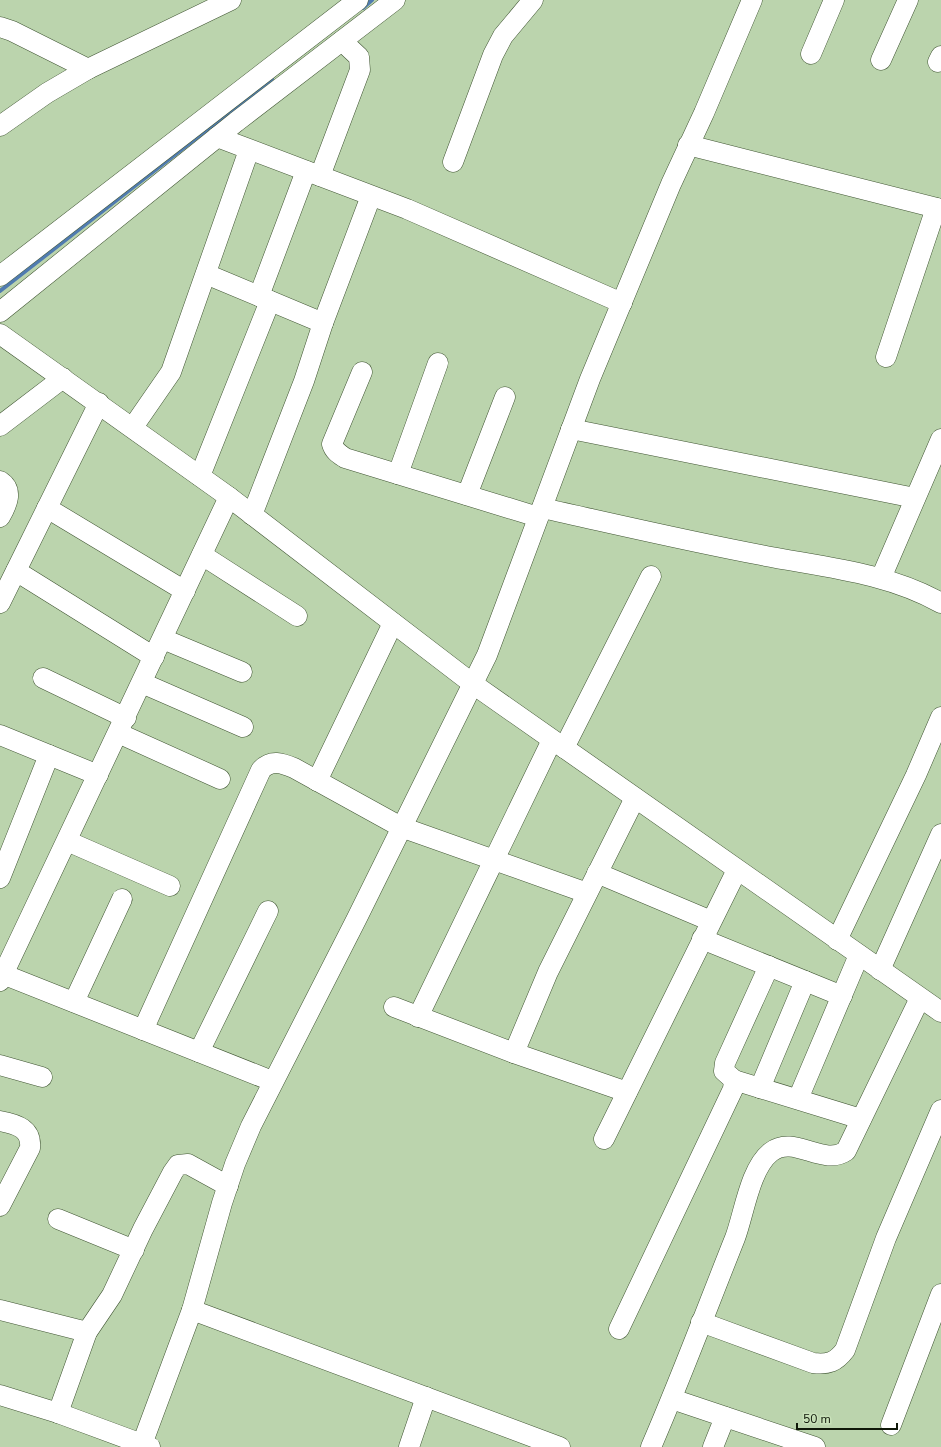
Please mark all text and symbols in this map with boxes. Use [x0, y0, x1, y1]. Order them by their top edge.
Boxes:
scale bar [797, 1405, 897, 1431]
text: 50 m [803, 1411, 831, 1427]

